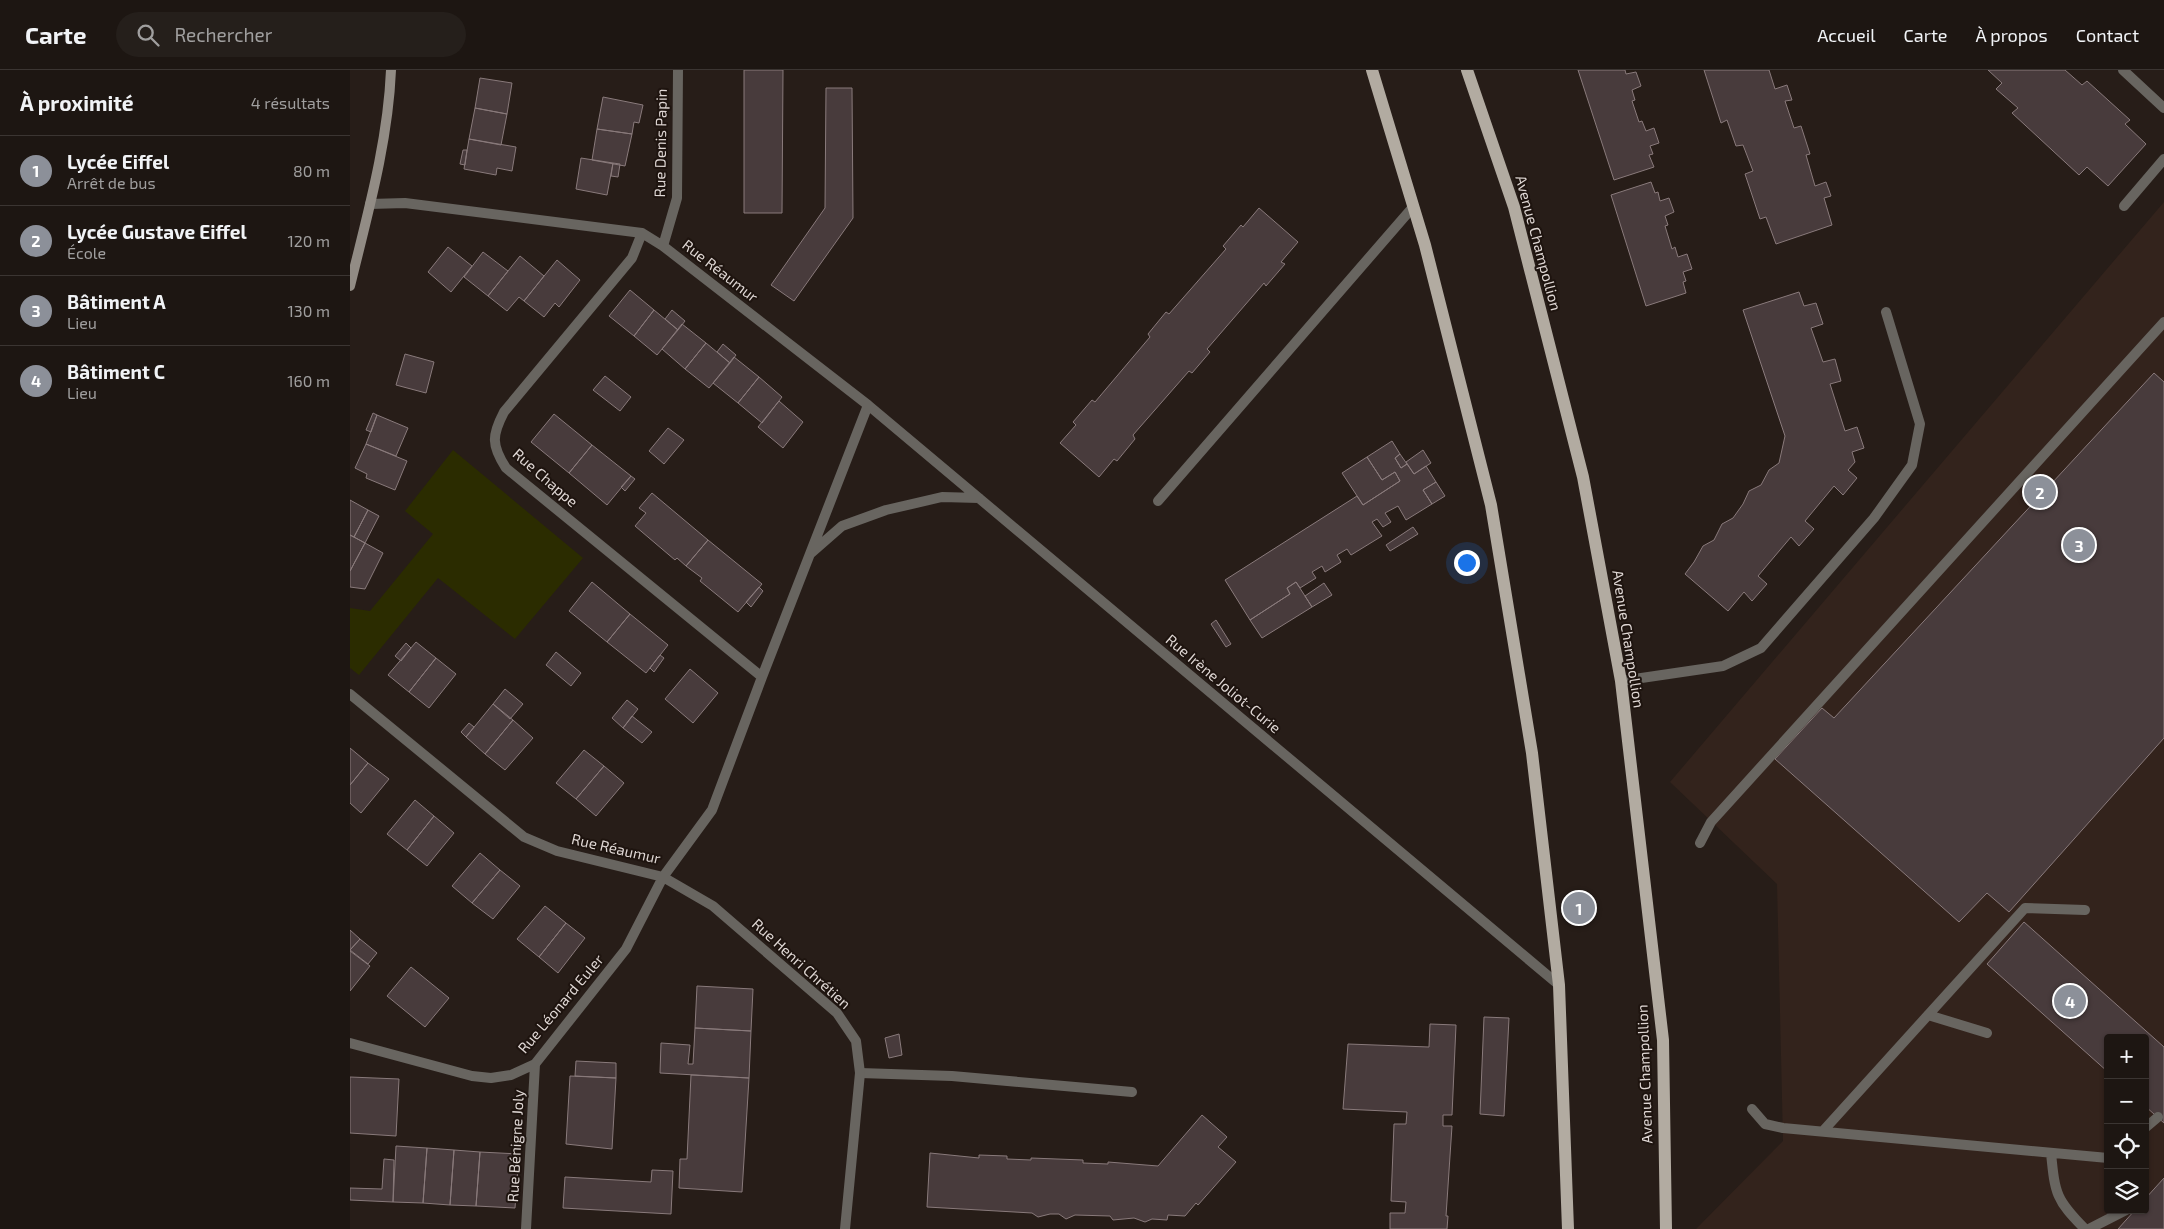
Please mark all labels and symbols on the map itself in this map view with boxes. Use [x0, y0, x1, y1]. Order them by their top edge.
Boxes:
street label: Rue Denis Papin [650, 88, 670, 198]
street label: Avenue Champollion [1512, 173, 1566, 312]
street label: Rue Réaumur [679, 235, 762, 305]
street label: Rue Chappe [509, 444, 582, 510]
pin: 2 [2024, 473, 2056, 511]
pin: 3 [2063, 526, 2095, 564]
your location [1454, 550, 1480, 576]
street label: Avenue Champollion [1609, 569, 1649, 709]
street label: Rue Irène Joliot-Curie [1163, 630, 1285, 737]
street label: Rue Réaumur [570, 829, 663, 867]
pin: 1 [1563, 889, 1595, 927]
street label: Rue Henri Chrétien [749, 914, 855, 1012]
street label: Rue Léonard Euler [514, 950, 607, 1057]
pin: 4 [2054, 982, 2086, 1020]
street label: Avenue Champollion [1633, 1004, 1655, 1144]
street label: Rue Bénigne Joly [503, 1089, 527, 1203]

